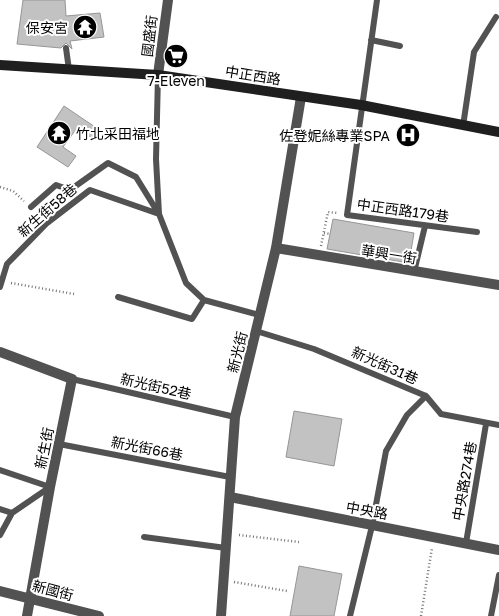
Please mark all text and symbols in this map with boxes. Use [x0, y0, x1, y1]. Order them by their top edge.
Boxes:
temple icon: 保安宮 [72, 14, 98, 40]
street label: 國盛街 [138, 14, 160, 58]
place label: 保安宮 [26, 19, 68, 36]
supermarket icon: 7-Eleven [163, 43, 189, 69]
street label: 中正西路 [224, 62, 282, 88]
place label: 7-Eleven [147, 72, 205, 89]
temple icon: 竹北采田福地 [46, 120, 72, 146]
hospital icon: 佐登妮絲專業SPA [395, 122, 421, 148]
place label: 竹北采田福地 [76, 125, 160, 142]
place label: 佐登妮絲專業SPA [280, 127, 391, 144]
street label: 新生街58巷 [14, 180, 80, 240]
street label: 中正西路179巷 [356, 195, 450, 225]
street label: 華興一街 [360, 241, 418, 267]
street label: 新光街 [224, 330, 250, 374]
street label: 新光街31巷 [349, 343, 421, 387]
street label: 新光街52巷 [119, 370, 193, 402]
street label: 新生街 [31, 426, 57, 470]
street label: 新光街66巷 [110, 433, 184, 463]
street label: 中央路274巷 [449, 440, 479, 522]
street label: 中央路 [345, 498, 389, 522]
street label: 新國街 [31, 576, 75, 604]

